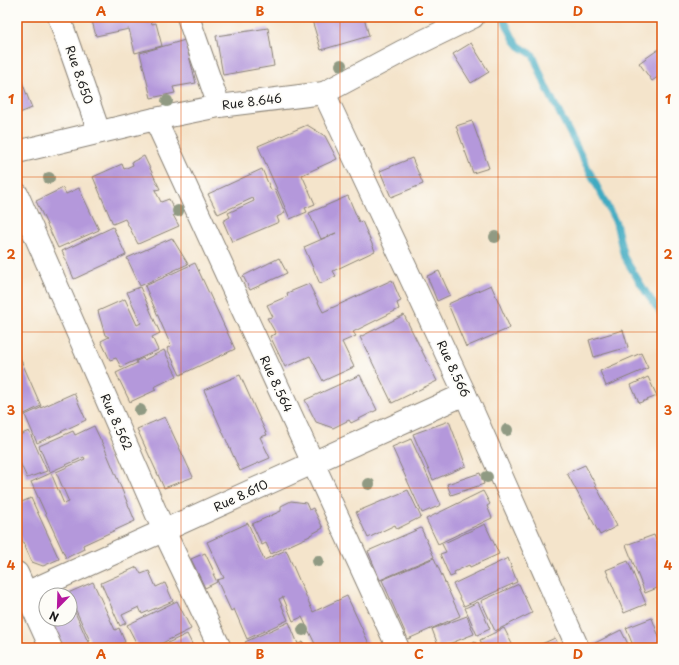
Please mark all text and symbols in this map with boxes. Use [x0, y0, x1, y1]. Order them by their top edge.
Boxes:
text: A [96, 1, 106, 20]
text: B [256, 1, 265, 20]
text: C [414, 1, 424, 20]
text: D [573, 1, 583, 20]
street label: Rue 8.650 [62, 43, 98, 107]
street label: Rue 8.646 [221, 88, 283, 114]
text: 1 [8, 89, 14, 108]
text: 1 [665, 89, 671, 108]
text: 2 [6, 244, 16, 263]
text: 2 [663, 244, 673, 263]
street label: Rue 8.566 [433, 337, 475, 400]
street label: Rue 8.564 [256, 352, 298, 415]
street label: Rue 8.562 [96, 391, 137, 453]
text: 3 [7, 400, 16, 419]
text: 3 [664, 400, 673, 419]
street label: Rue 8.610 [210, 475, 271, 516]
text: 4 [7, 555, 16, 574]
text: 4 [664, 555, 673, 574]
north arrow [38, 587, 78, 627]
text: N [46, 607, 61, 626]
text: A [96, 644, 106, 663]
text: B [256, 644, 265, 663]
text: C [414, 644, 424, 663]
text: D [573, 644, 583, 663]

